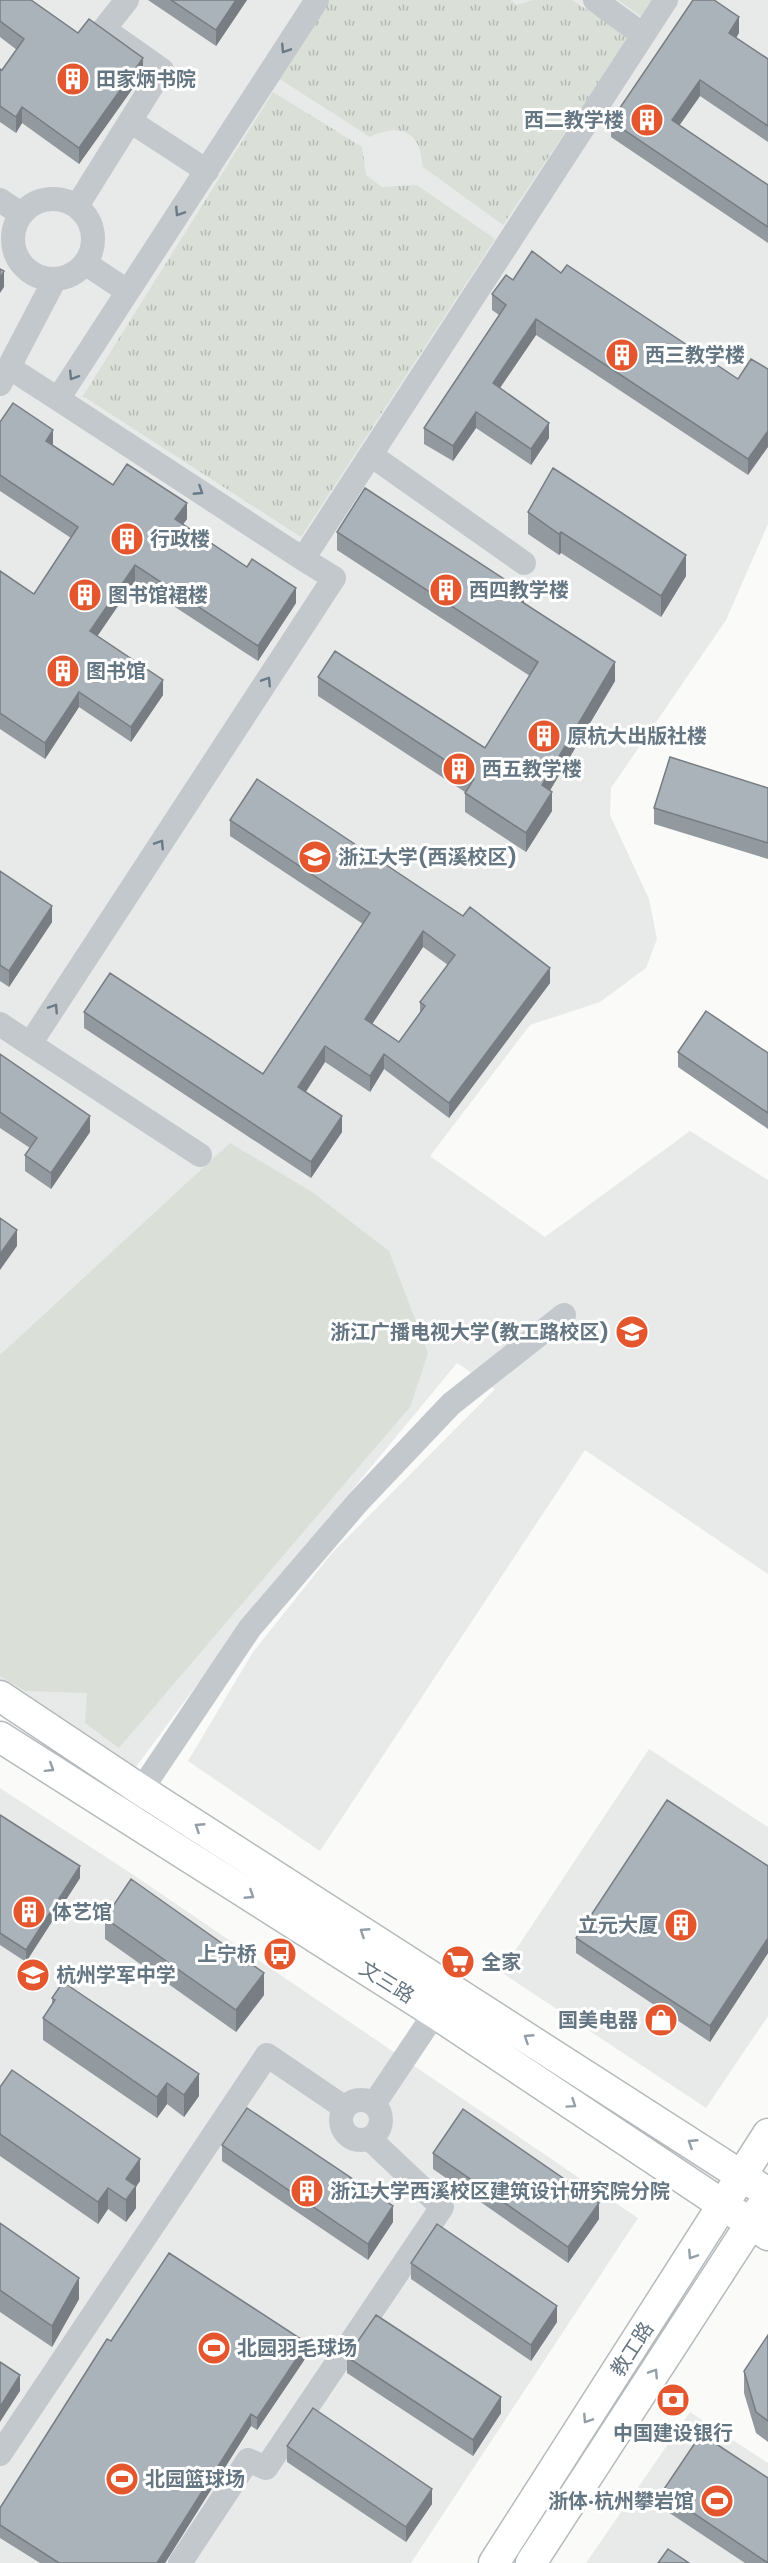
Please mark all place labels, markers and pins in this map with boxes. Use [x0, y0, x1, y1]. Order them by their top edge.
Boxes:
building icon: 田家炳书院 [55, 61, 91, 97]
place label: 田家炳书院 [96, 65, 196, 93]
building icon: 西二教学楼 [629, 102, 665, 138]
place label: 西二教学楼 [524, 106, 624, 134]
building icon: 西三教学楼 [604, 337, 640, 373]
place label: 西三教学楼 [645, 341, 745, 369]
building icon: 行政楼 [109, 521, 145, 557]
place label: 行政楼 [150, 525, 210, 553]
building icon: 西四教学楼 [428, 572, 464, 608]
place label: 西四教学楼 [469, 576, 569, 604]
building icon: 图书馆裙楼 [67, 577, 103, 613]
place label: 图书馆裙楼 [108, 581, 208, 609]
building icon: 图书馆 [45, 653, 81, 689]
place label: 图书馆 [86, 657, 146, 685]
building icon: 原杭大出版社楼 [526, 718, 562, 754]
place label: 原杭大出版社楼 [567, 722, 707, 750]
building icon: 西五教学楼 [441, 751, 477, 787]
place label: 西五教学楼 [482, 755, 582, 783]
school or university icon: 浙江大学(西溪校区) [297, 839, 333, 875]
place label: 浙江大学(西溪校区) [338, 843, 517, 871]
school or university icon: 浙江广播电视大学(教工路校区) [614, 1314, 650, 1350]
place label: 浙江广播电视大学(教工路校区) [330, 1318, 609, 1346]
building icon: 体艺馆 [11, 1894, 47, 1930]
place label: 体艺馆 [52, 1898, 112, 1926]
building icon: 立元大厦 [663, 1907, 699, 1943]
place label: 立元大厦 [578, 1911, 658, 1939]
bus stop icon: 上宁桥 [262, 1936, 298, 1972]
place label: 上宁桥 [197, 1940, 257, 1968]
supermarket icon: 全家 [440, 1944, 476, 1980]
place label: 全家 [481, 1948, 521, 1976]
school or university icon: 杭州学军中学 [15, 1957, 51, 1993]
place label: 杭州学军中学 [56, 1961, 176, 1989]
shop icon: 国美电器 [643, 2002, 679, 2038]
place label: 国美电器 [558, 2006, 638, 2034]
building icon: 浙江大学西溪校区建筑设计研究院分院 [289, 2173, 325, 2209]
place label: 浙江大学西溪校区建筑设计研究院分院 [330, 2177, 670, 2205]
sports icon: 北园羽毛球场 [196, 2330, 232, 2366]
place label: 北园羽毛球场 [237, 2334, 357, 2362]
bank icon: 中国建设银行 [655, 2382, 691, 2418]
place label: 中国建设银行 [613, 2419, 733, 2447]
sports icon: 北园篮球场 [104, 2461, 140, 2497]
place label: 北园篮球场 [145, 2465, 245, 2493]
sports icon: 浙体·杭州攀岩馆 [699, 2483, 735, 2519]
place label: 浙体·杭州攀岩馆 [548, 2487, 694, 2515]

